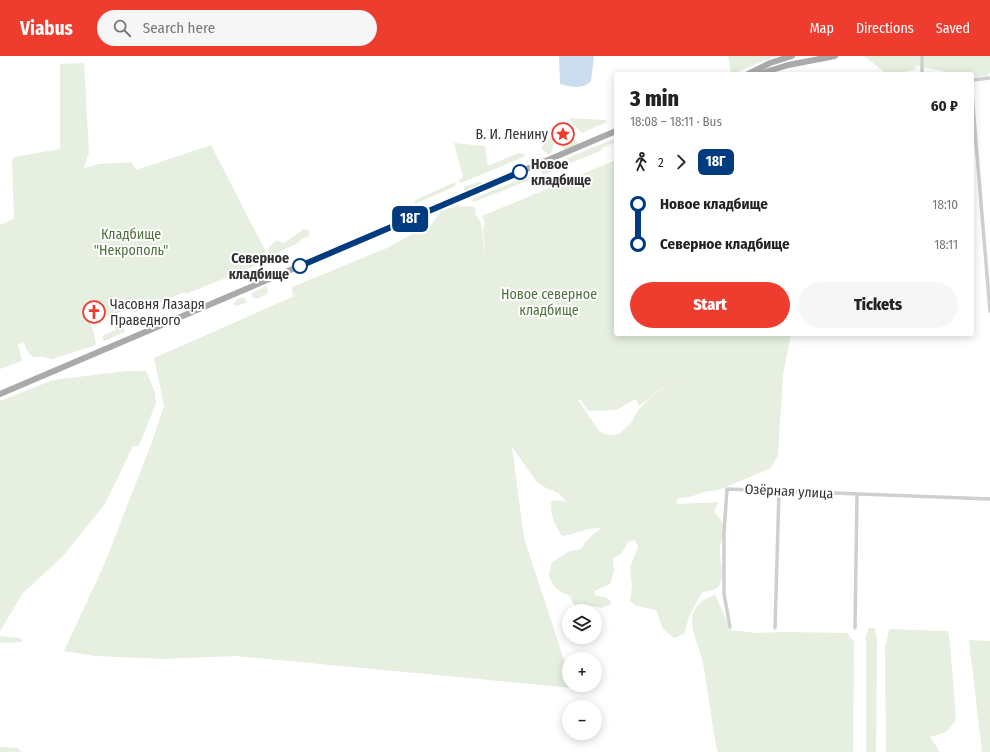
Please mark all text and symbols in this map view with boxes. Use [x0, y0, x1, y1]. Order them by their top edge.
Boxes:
search box [97, 10, 377, 46]
text: Viabus [20, 17, 73, 40]
icon: search [111, 17, 133, 39]
text: Search here [143, 19, 215, 37]
text: Map [810, 20, 834, 37]
text: Directions [856, 20, 914, 37]
text: Saved [936, 20, 970, 37]
text: 3 min [630, 85, 679, 112]
text: 60 ₽ [931, 97, 958, 115]
text: 18:08 – 18:11 · Bus [630, 114, 722, 129]
place icon: В. И. Ленину [550, 121, 576, 147]
place label: В. И. Ленину [475, 126, 549, 143]
icon: walk [630, 151, 652, 173]
icon: forward [670, 151, 692, 173]
text: 18Г [706, 153, 726, 170]
text: 2 [658, 155, 664, 170]
place label: Новое кладбище [531, 156, 591, 189]
marker: Новое кладбище [512, 164, 528, 180]
text: Новое кладбище [660, 195, 768, 213]
text: 18:10 [932, 197, 958, 212]
line badge: 18Г [387, 206, 433, 232]
text: 18Г [400, 210, 420, 227]
park label: Кладбище "Некрополь" [94, 226, 168, 259]
text: Северное кладбище [660, 235, 790, 253]
text: 18:11 [934, 237, 958, 252]
place label: Северное кладбище [229, 250, 289, 283]
marker: Северное кладбище [292, 258, 308, 274]
button: Start [630, 282, 790, 328]
button: Tickets [798, 282, 958, 328]
park label: Новое северное кладбище [501, 286, 597, 319]
place label: Часовня Лазаря Праведного [110, 296, 205, 329]
church icon: Часовня Лазаря Праведного [81, 299, 107, 325]
street label: Озёрная улица [744, 481, 834, 502]
map controls [562, 604, 602, 740]
button: layers [562, 604, 602, 644]
button: + [562, 652, 602, 692]
button: − [562, 700, 602, 740]

